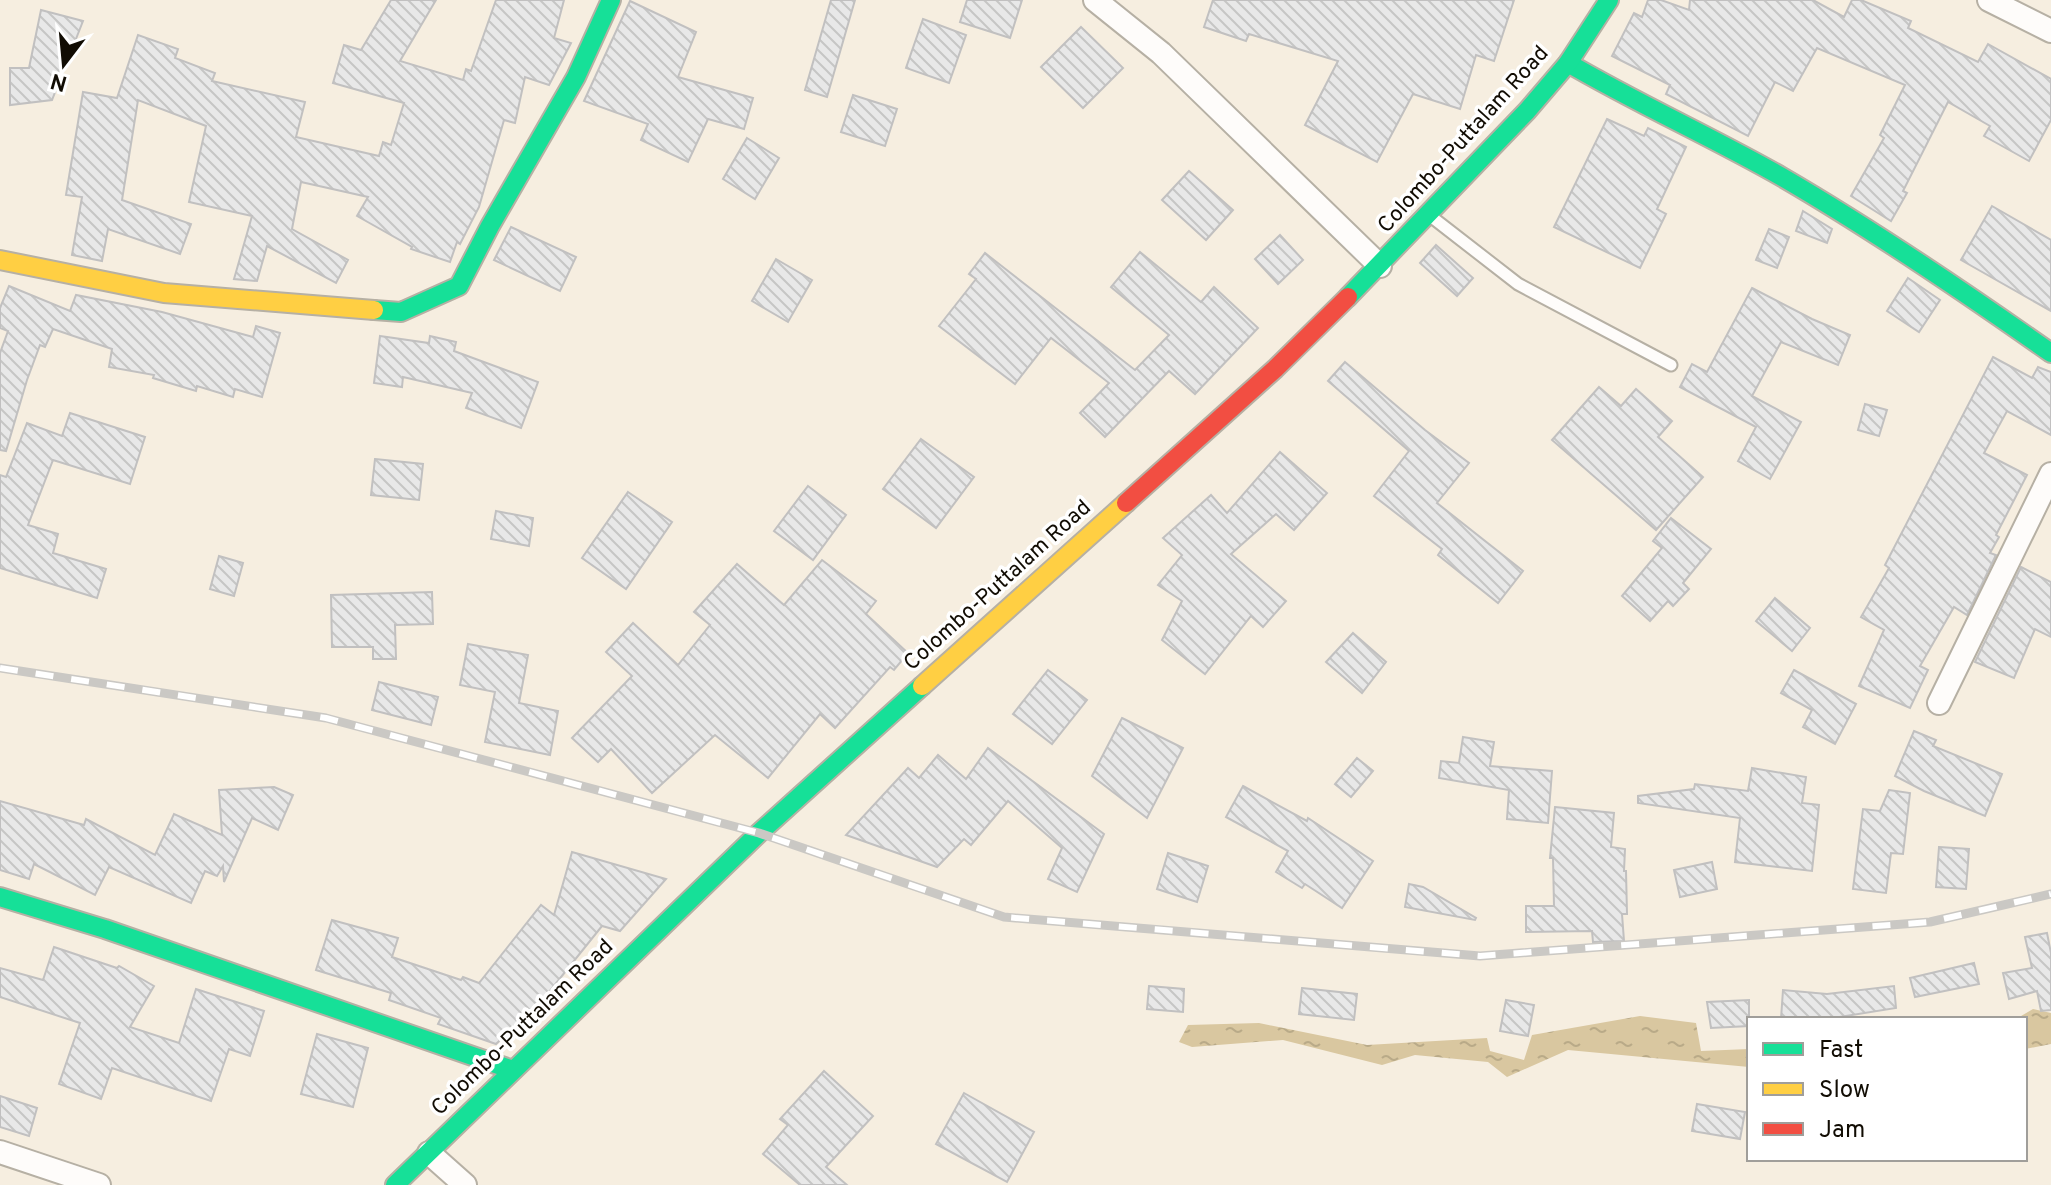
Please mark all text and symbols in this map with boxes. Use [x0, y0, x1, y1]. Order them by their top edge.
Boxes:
north arrow [24, 24, 104, 104]
street label: Colombo-Puttalam Road [1373, 41, 1555, 239]
text: N [48, 66, 70, 96]
street label: Colombo-Puttalam Road [899, 495, 1097, 677]
street label: Colombo-Puttalam Road [426, 934, 620, 1122]
legend [1747, 1017, 2027, 1161]
text: Fast [1819, 1036, 1863, 1066]
text: Slow [1819, 1076, 1870, 1106]
text: Jam [1819, 1116, 1865, 1146]

